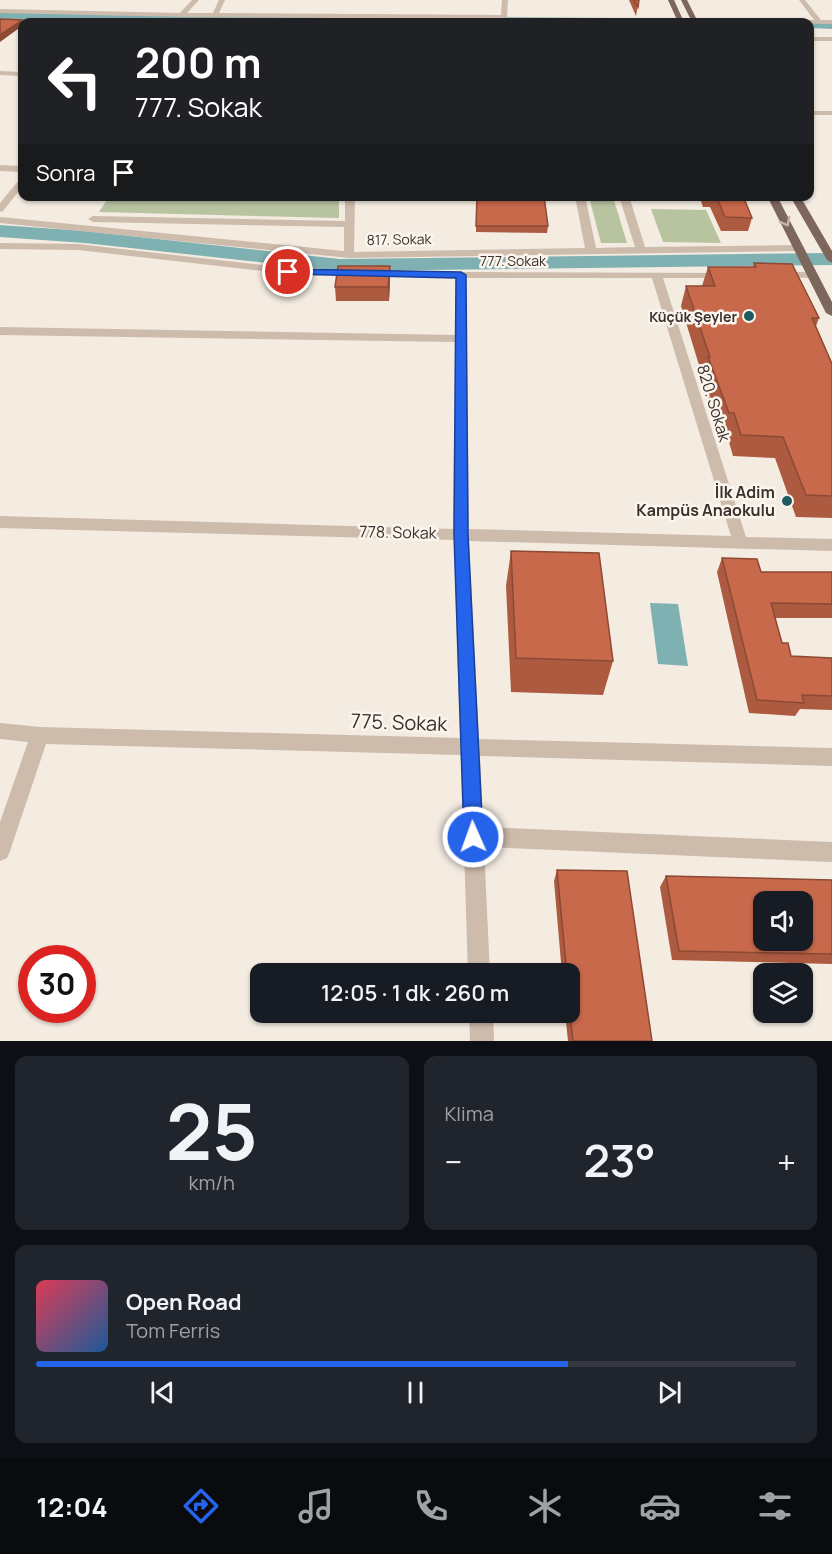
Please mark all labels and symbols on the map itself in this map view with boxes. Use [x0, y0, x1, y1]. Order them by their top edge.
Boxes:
one-way arrow [779, 216, 790, 227]
street label: 817. Sokak [367, 229, 433, 249]
pin [262, 246, 313, 297]
street label: 777. Sokak [480, 251, 547, 270]
place label: Küçük Şeyler [649, 307, 737, 326]
marker: Küçük Şeyler [742, 309, 756, 323]
street label: 820. Sokak [692, 362, 736, 445]
place label: İlk Adim Kampüs Anaokulu [636, 481, 775, 521]
marker: İlk Adim Kampüs Anaokulu [780, 494, 794, 508]
street label: 778. Sokak [359, 520, 438, 544]
street label: 775. Sokak [350, 707, 449, 737]
position arrow [441, 805, 505, 869]
speed limit sign: 30 [18, 945, 96, 1023]

